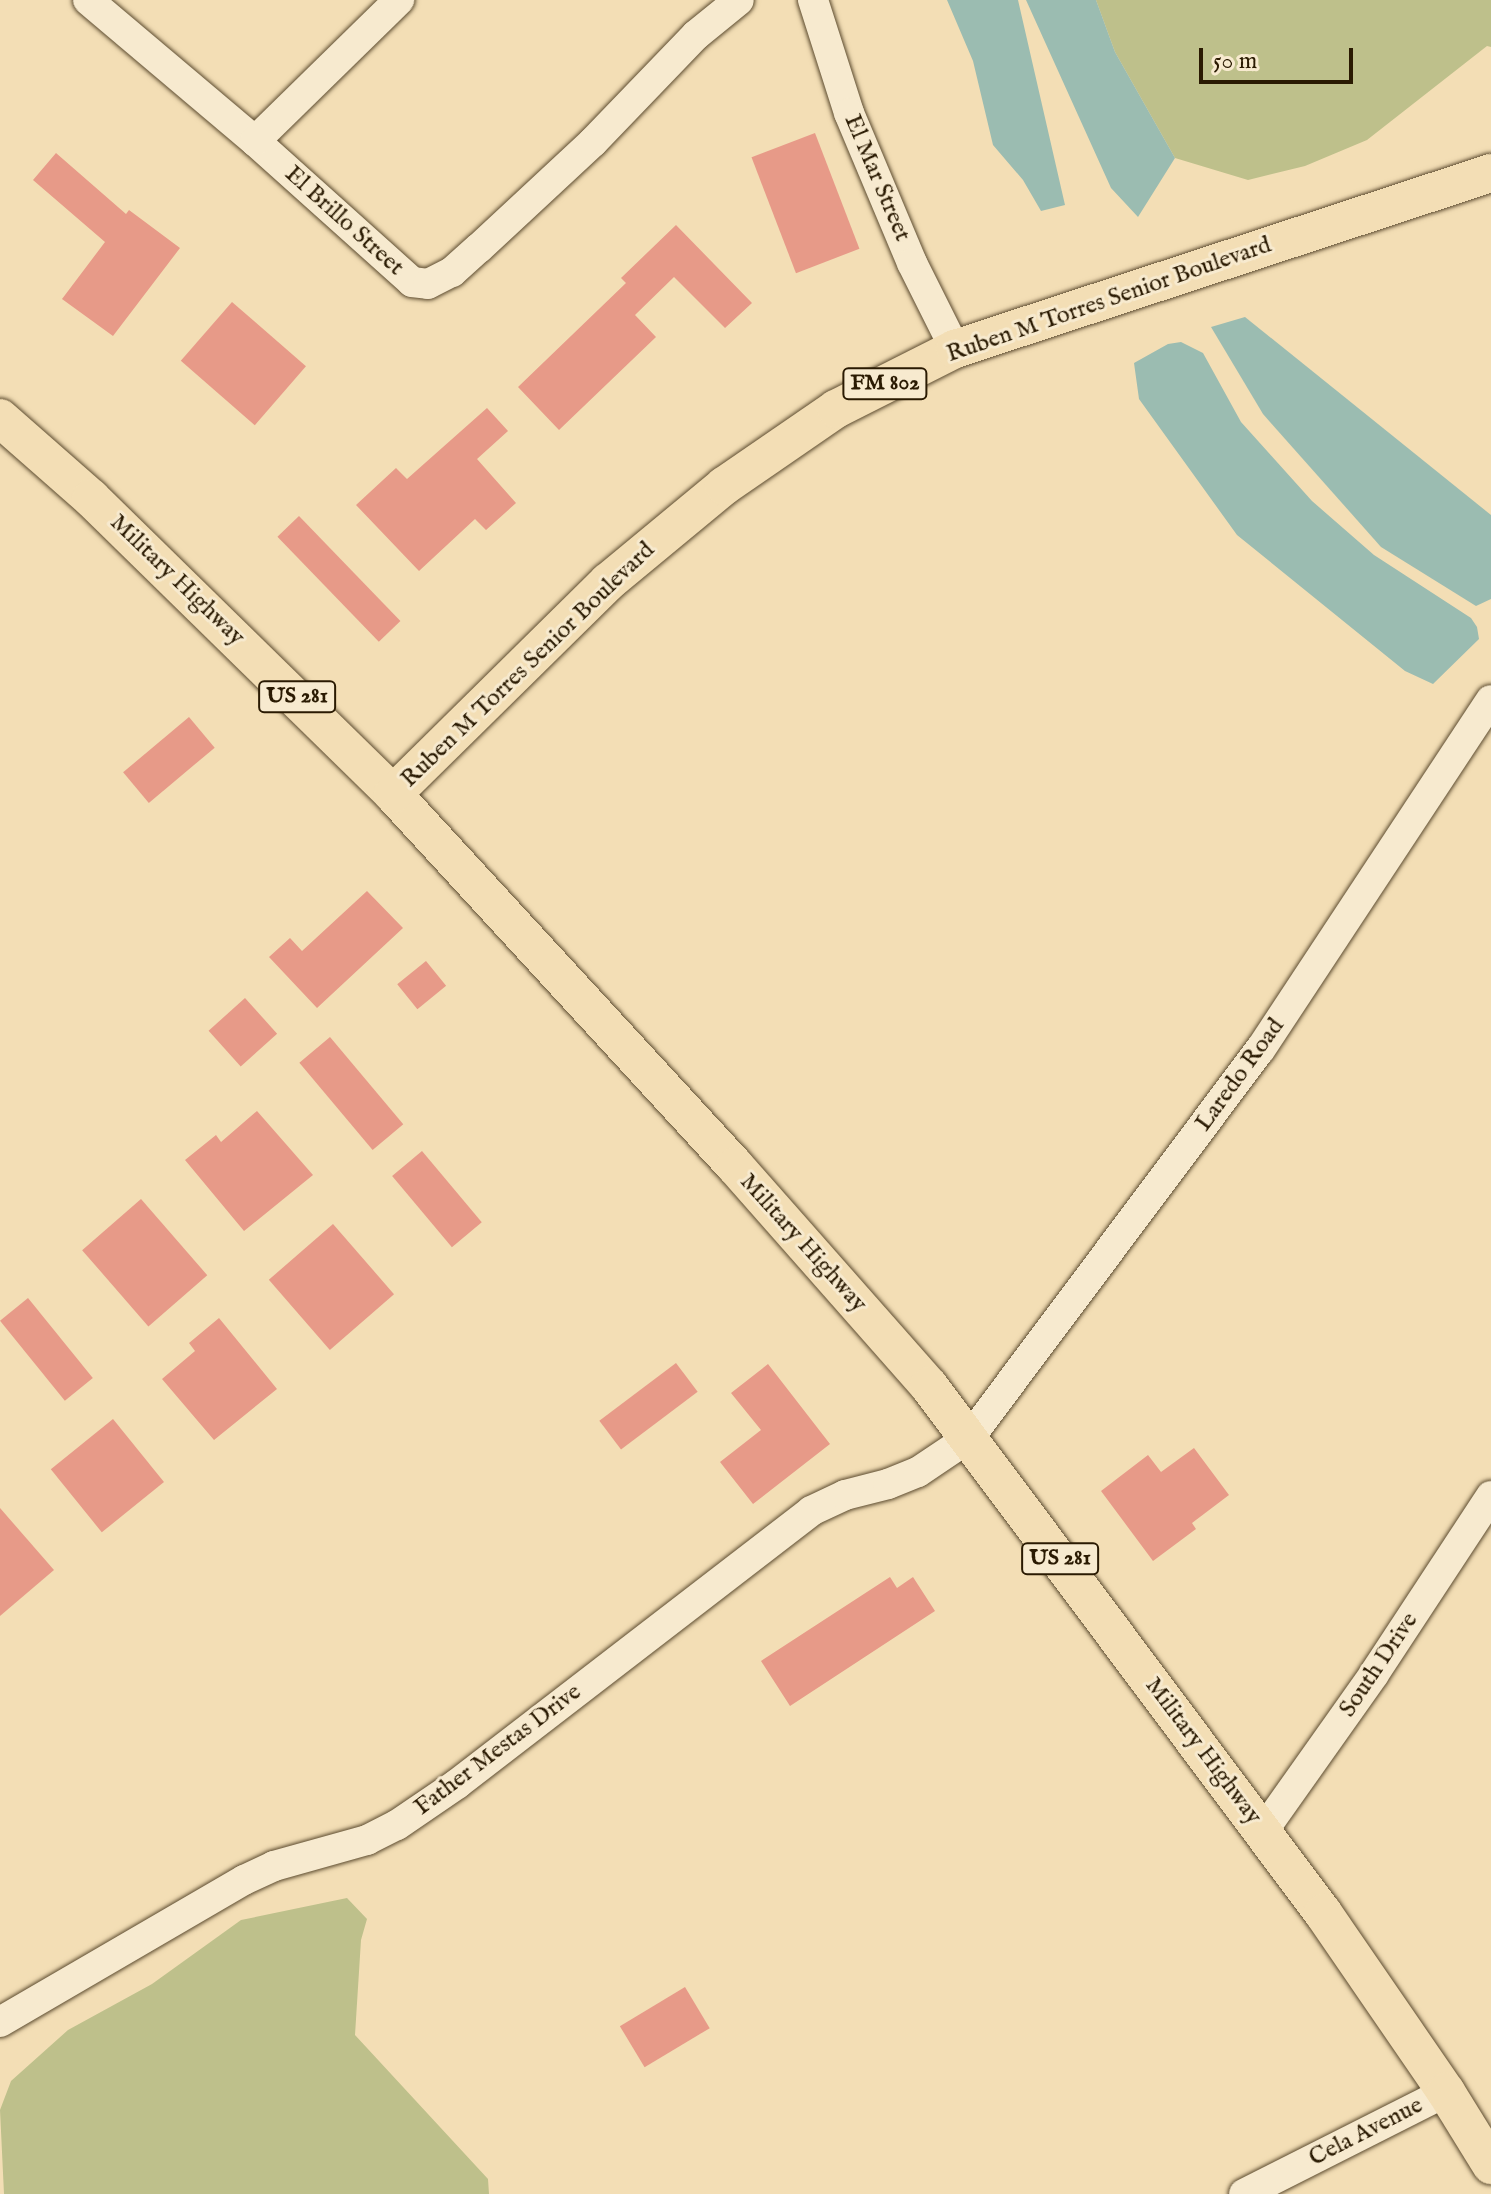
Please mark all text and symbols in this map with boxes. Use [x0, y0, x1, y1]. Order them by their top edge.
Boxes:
scale bar [1203, 32, 1357, 82]
text: 50 m [1213, 46, 1257, 77]
street label: El Mar Street [837, 110, 917, 246]
street label: El Brillo Street [278, 160, 410, 282]
street label: Ruben M Torres Senior Boulevard [943, 231, 1275, 369]
road number: FM 802 [841, 366, 929, 402]
street label: Military Highway [103, 508, 251, 652]
street label: Ruben M Torres Senior Boulevard [395, 536, 661, 794]
road number: US 281 [257, 679, 337, 715]
street label: Laredo Road [1189, 1013, 1291, 1137]
street label: Military Highway [733, 1168, 873, 1318]
road number: US 281 [1020, 1541, 1100, 1577]
street label: South Drive [1334, 1607, 1424, 1723]
street label: Military Highway [1138, 1672, 1268, 1830]
street label: Father Mestas Drive [409, 1678, 587, 1822]
street label: Cela Avenue [1304, 2091, 1428, 2173]

